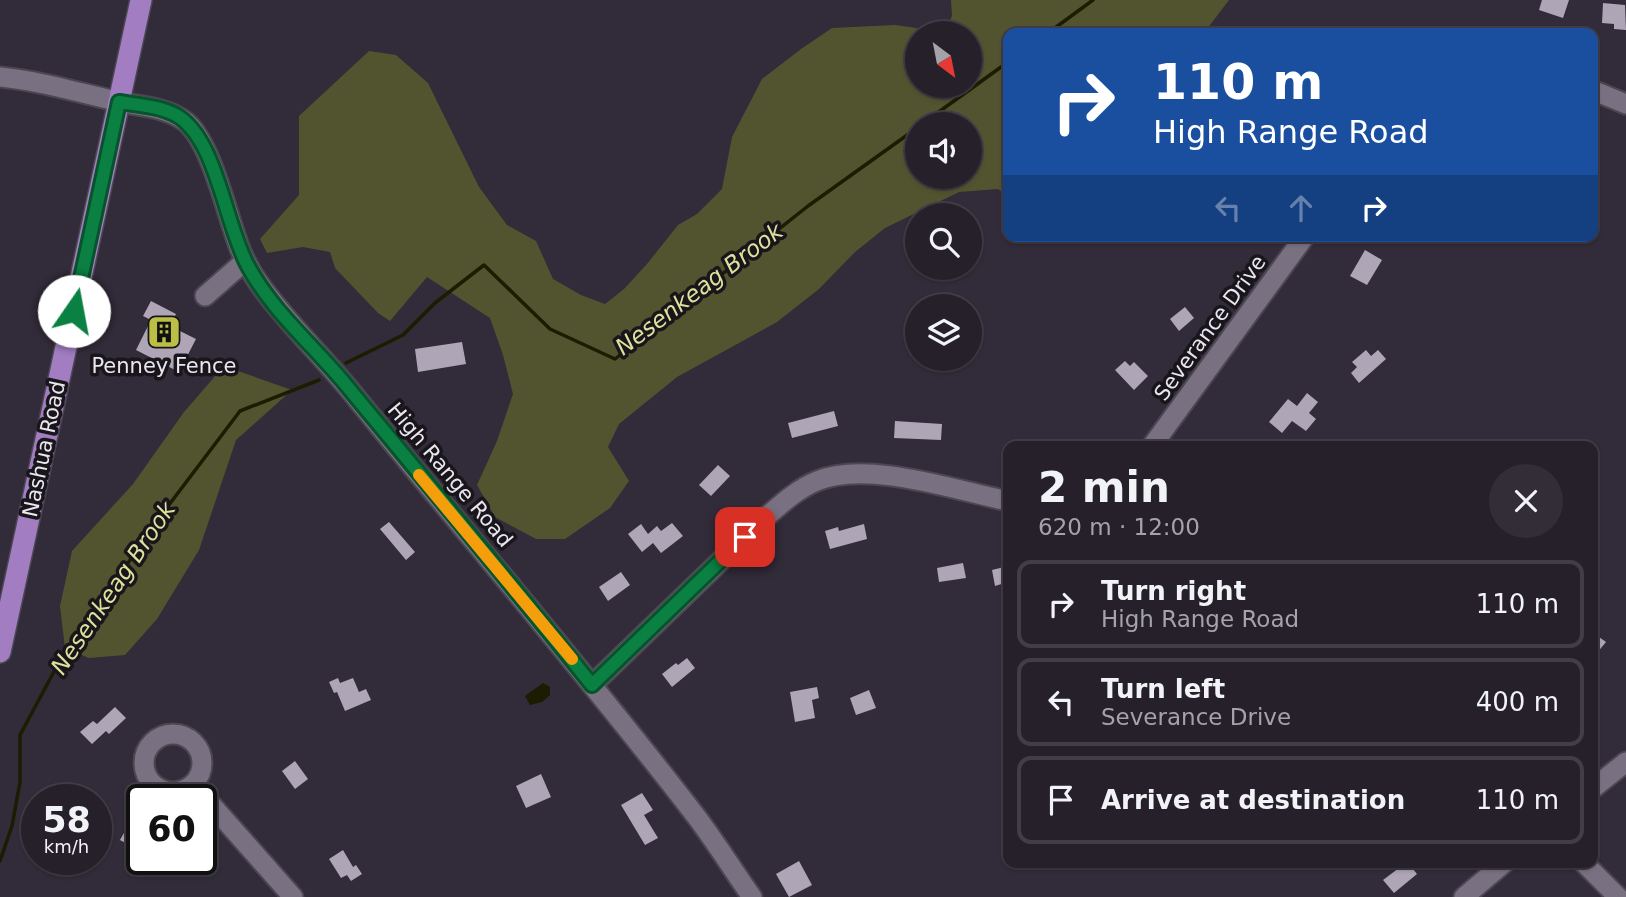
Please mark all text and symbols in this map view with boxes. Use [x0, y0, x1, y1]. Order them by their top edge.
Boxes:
north arrow [905, 21, 982, 98]
map controls [905, 21, 982, 371]
text: 110 m [1153, 54, 1323, 111]
icon: right [1038, 56, 1129, 147]
button: sound [905, 112, 982, 189]
text: High Range Road [1153, 113, 1429, 151]
icon: left [1209, 189, 1247, 227]
icon: ahead [1282, 189, 1320, 227]
icon: right [1355, 189, 1393, 227]
button: search [905, 203, 982, 280]
water label: Nesenkeag Brook [610, 217, 789, 360]
street label: Severance Drive [1149, 251, 1271, 405]
position arrow [37, 274, 111, 348]
button: layers [905, 294, 982, 371]
building icon: Penney Fence [145, 313, 183, 351]
place label: Penney Fence [91, 354, 237, 378]
street label: Nashua Road [18, 379, 70, 519]
street label: High Range Road [383, 398, 517, 552]
text: 2 min [1038, 463, 1170, 512]
button: close [1489, 464, 1563, 538]
water label: Nesenkeag Brook [46, 496, 181, 679]
pin [715, 507, 775, 567]
text: 620 m · 12:00 [1038, 514, 1200, 540]
icon: arrive [726, 518, 764, 556]
text: Turn right [1101, 576, 1246, 606]
icon: right [1042, 585, 1080, 623]
text: 110 m [1476, 589, 1559, 619]
text: High Range Road [1101, 606, 1299, 632]
text: Turn left [1101, 674, 1225, 704]
icon: left [1042, 683, 1080, 721]
text: 400 m [1476, 687, 1559, 717]
text: Severance Drive [1101, 704, 1291, 730]
icon: arrive [1042, 781, 1080, 819]
speed limit sign: 60 [126, 784, 217, 875]
text: Arrive at destination [1101, 785, 1405, 815]
text: 110 m [1476, 785, 1559, 815]
text: 58 [42, 800, 91, 840]
text: km/h [44, 836, 89, 857]

